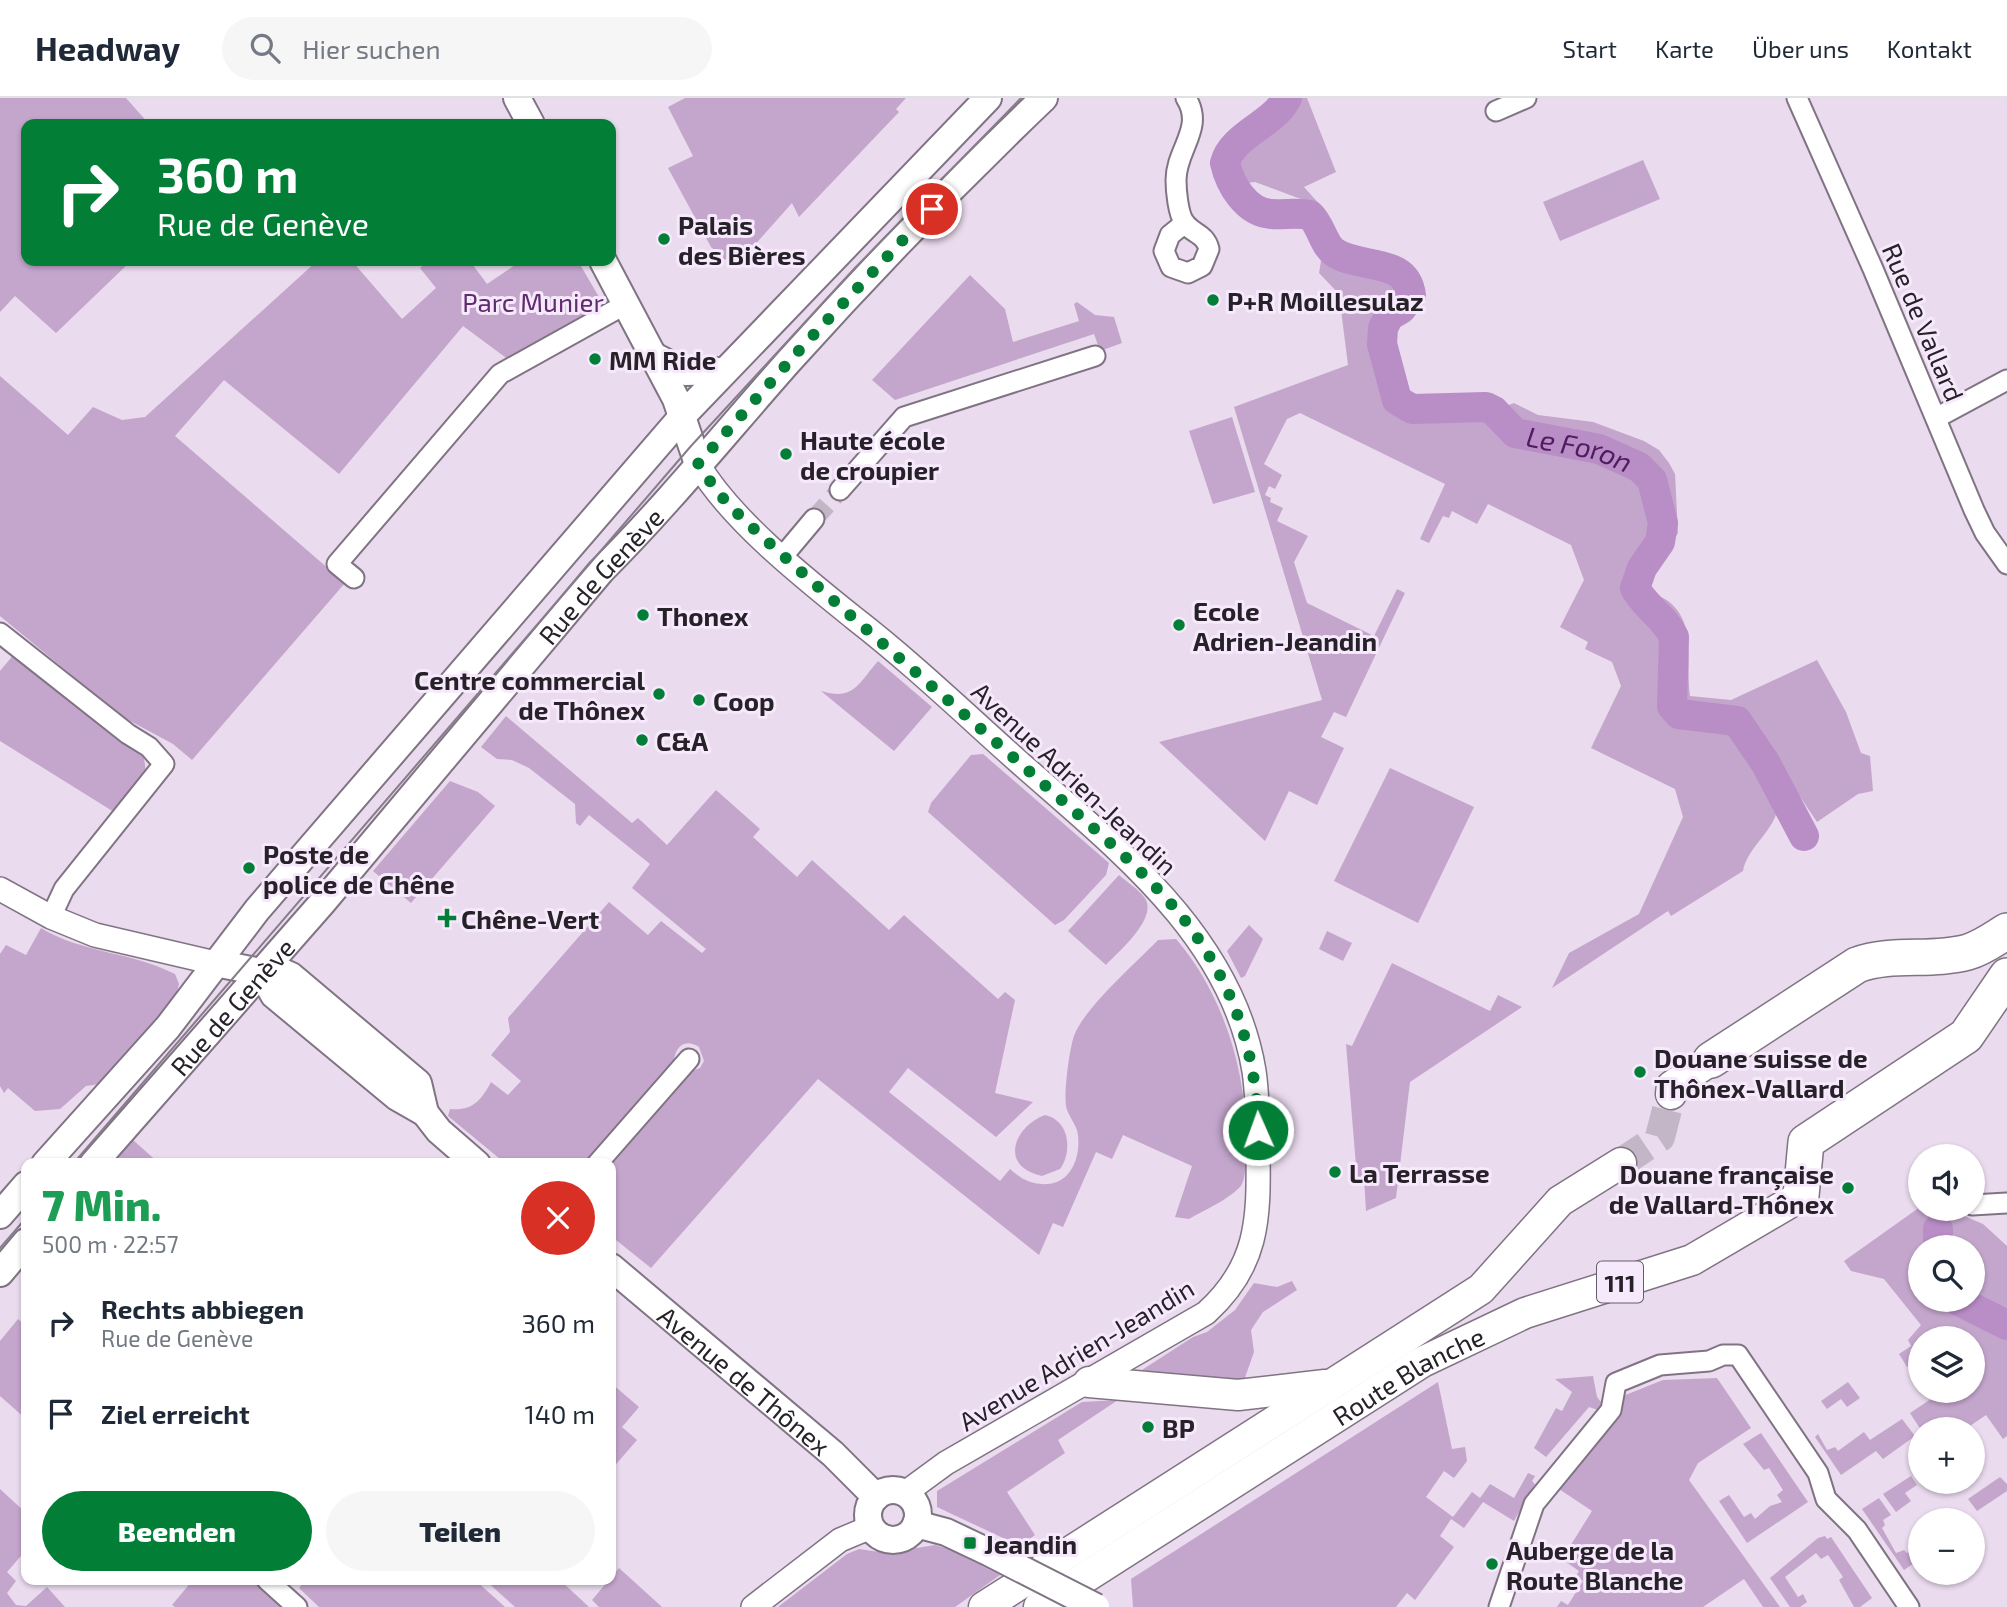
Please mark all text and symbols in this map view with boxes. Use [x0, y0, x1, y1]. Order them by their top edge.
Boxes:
search box [222, 17, 712, 80]
text: Headway [35, 28, 180, 68]
icon: search [246, 29, 284, 67]
text: Hier suchen [302, 33, 441, 64]
text: Start [1563, 34, 1617, 63]
text: Karte [1655, 34, 1714, 63]
text: Über uns [1752, 34, 1849, 63]
text: Kontakt [1887, 34, 1972, 63]
text: 360 m [157, 144, 298, 203]
icon: right [42, 147, 133, 238]
pin [902, 179, 962, 239]
icon: arrive [913, 190, 951, 228]
text: Rue de Genève [157, 204, 369, 242]
place label: Palais des Bières [678, 209, 805, 270]
marker: Palais des Bières [656, 231, 672, 247]
street label: Rue de Vallard [1877, 238, 1971, 406]
place label: P+R Moillesulaz [1227, 285, 1424, 316]
park label: Parc Munier [462, 286, 604, 317]
marker: P+R Moillesulaz [1205, 292, 1221, 308]
place label: MM Ride [609, 344, 716, 375]
marker: MM Ride [587, 351, 603, 367]
water label: Le Foron [1524, 419, 1638, 479]
place label: Haute école de croupier [800, 424, 945, 485]
marker: Haute école de croupier [778, 446, 794, 462]
street label: Rue de Genève [531, 501, 669, 650]
place label: Ecole Adrien-Jeandin [1193, 595, 1377, 656]
place label: Thonex [657, 600, 749, 631]
marker: Thonex [635, 607, 651, 623]
marker: Ecole Adrien-Jeandin [1171, 617, 1187, 633]
place label: Centre commercial de Thônex [414, 664, 645, 725]
street label: Avenue Adrien-Jeandin [966, 675, 1184, 881]
place label: Coop [713, 685, 775, 716]
marker: Centre commercial de Thônex [651, 686, 667, 702]
marker: Coop [691, 692, 707, 708]
place label: C&A [656, 725, 708, 756]
marker: C&A [634, 732, 650, 748]
place label: Poste de police de Chêne [263, 838, 455, 899]
marker: Poste de police de Chêne [241, 860, 257, 876]
place label: Chêne-Vert [461, 903, 600, 934]
marker: Chêne-Vert [439, 910, 455, 926]
street label: Rue de Genève [163, 931, 300, 1081]
place label: Douane suisse de Thônex-Vallard [1654, 1042, 1868, 1103]
marker: Douane suisse de Thônex-Vallard [1632, 1064, 1648, 1080]
position arrow [1221, 1093, 1295, 1167]
map controls [1908, 1144, 1985, 1585]
button: sound [1908, 1144, 1985, 1221]
place label: La Terrasse [1349, 1157, 1490, 1188]
place label: Douane française de Vallard-Thônex [1609, 1158, 1834, 1219]
marker: La Terrasse [1327, 1164, 1343, 1180]
text: 7 Min. [42, 1179, 161, 1229]
marker: Douane française de Vallard-Thônex [1840, 1180, 1856, 1196]
button: close [521, 1181, 595, 1255]
text: 500 m · 22:57 [42, 1230, 178, 1258]
button: search [1908, 1235, 1985, 1312]
road number: 111 [1597, 1262, 1643, 1302]
street label: Avenue Adrien-Jeandin [953, 1272, 1199, 1436]
text: Rechts abbiegen [101, 1293, 304, 1324]
street label: Avenue de Thônex [653, 1299, 837, 1461]
icon: right [42, 1304, 80, 1342]
text: 360 m [521, 1307, 595, 1338]
street label: Route Blanche [1326, 1319, 1489, 1431]
text: Rue de Genève [101, 1324, 253, 1352]
button: layers [1908, 1326, 1985, 1403]
icon: arrive [42, 1395, 80, 1433]
text: Ziel erreicht [101, 1398, 250, 1429]
text: 140 m [524, 1398, 595, 1429]
place label: BP [1162, 1412, 1195, 1443]
button: + [1908, 1417, 1985, 1494]
marker: BP [1140, 1419, 1156, 1435]
button: Beenden [42, 1491, 312, 1571]
button: Teilen [326, 1491, 595, 1571]
button: − [1908, 1508, 1985, 1585]
place label: Jeandin [984, 1528, 1077, 1559]
place label: Auberge de la Route Blanche [1506, 1534, 1684, 1595]
marker: Jeandin [962, 1535, 978, 1551]
marker: Auberge de la Route Blanche [1484, 1556, 1500, 1572]

